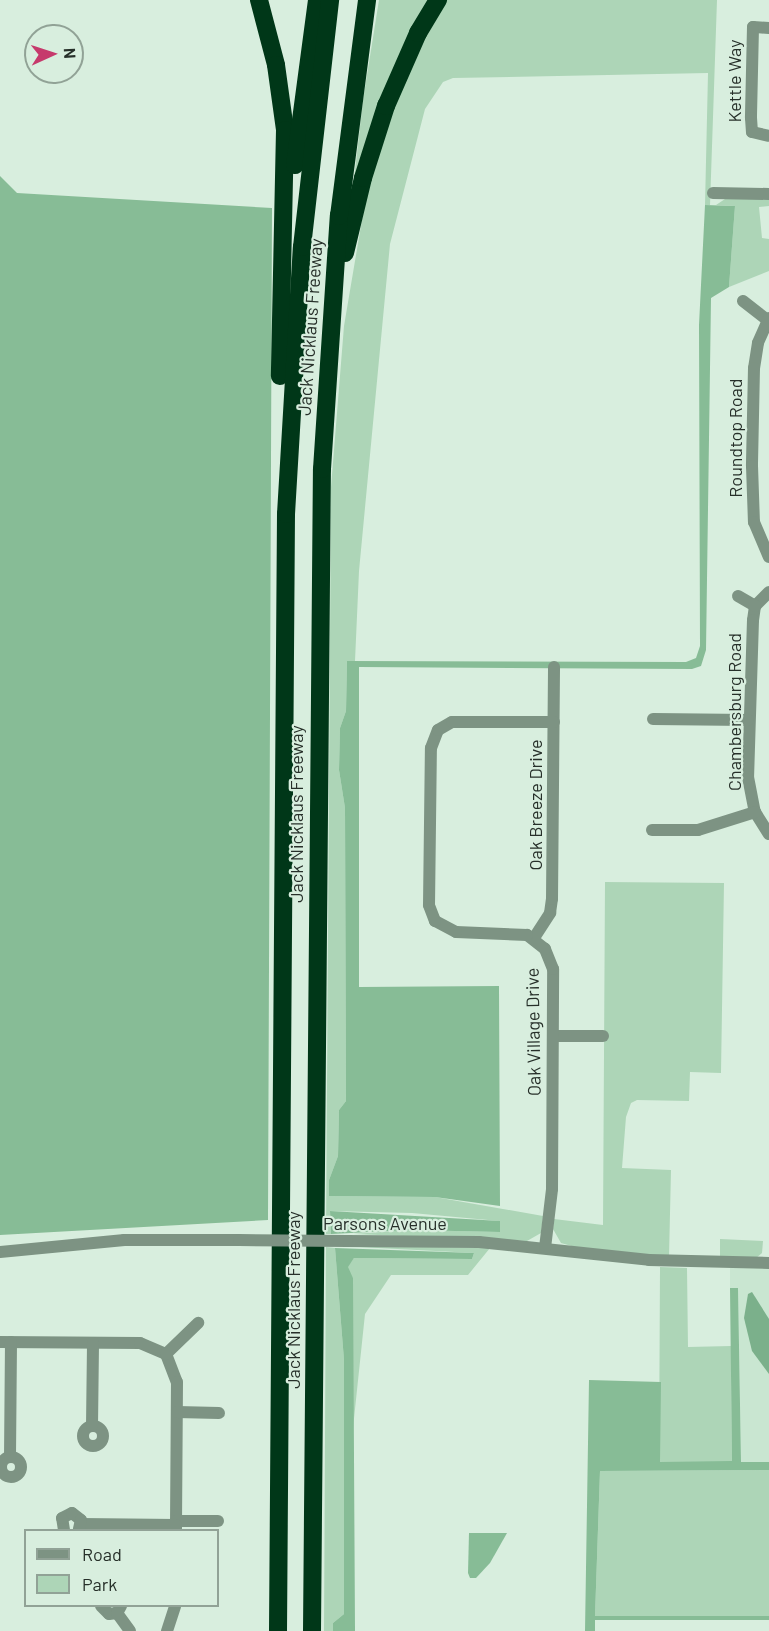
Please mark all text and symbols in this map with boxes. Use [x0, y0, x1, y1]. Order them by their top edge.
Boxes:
north arrow [24, 24, 84, 84]
street label: Kettle Way [723, 40, 745, 122]
text: N [61, 47, 80, 59]
street label: Jack Nicklaus Freeway [293, 238, 327, 416]
street label: Roundtop Road [724, 378, 746, 498]
street label: Chambersburg Road [723, 633, 745, 791]
street label: Jack Nicklaus Freeway [285, 725, 307, 903]
street label: Oak Breeze Drive [524, 739, 546, 871]
street label: Oak Village Drive [521, 968, 545, 1096]
street label: Jack Nicklaus Freeway [282, 1211, 304, 1389]
street label: Parsons Avenue [323, 1212, 447, 1234]
legend [24, 1529, 219, 1607]
text: Road [82, 1543, 122, 1565]
text: Park [82, 1573, 117, 1595]

